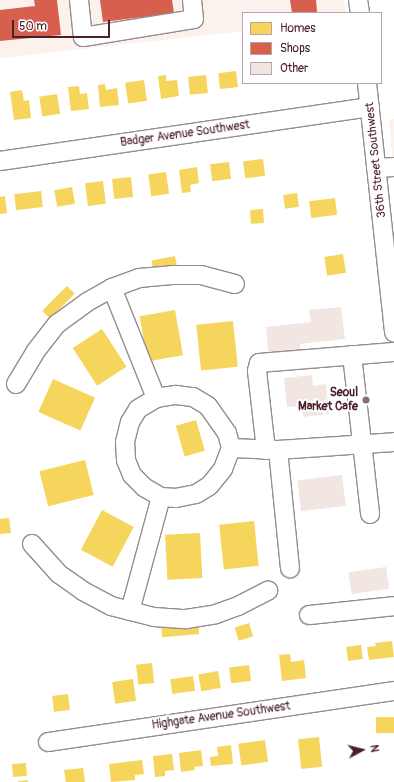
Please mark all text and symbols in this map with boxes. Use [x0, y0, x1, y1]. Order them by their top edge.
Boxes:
scale bar [14, 12, 112, 38]
legend [242, 12, 382, 84]
text: 50 m [19, 19, 47, 34]
text: Homes [280, 21, 316, 36]
text: Shops [280, 41, 310, 56]
text: Other [280, 61, 308, 76]
street label: 36th Street Southwest [363, 102, 389, 218]
street label: Badger Avenue Southwest [119, 118, 251, 150]
place label: Seoul Market Cafe [298, 386, 358, 414]
marker: Seoul Market Cafe [361, 395, 371, 405]
street label: Highgate Avenue Southwest [151, 699, 291, 733]
north arrow [342, 730, 382, 770]
text: N [368, 744, 381, 753]

